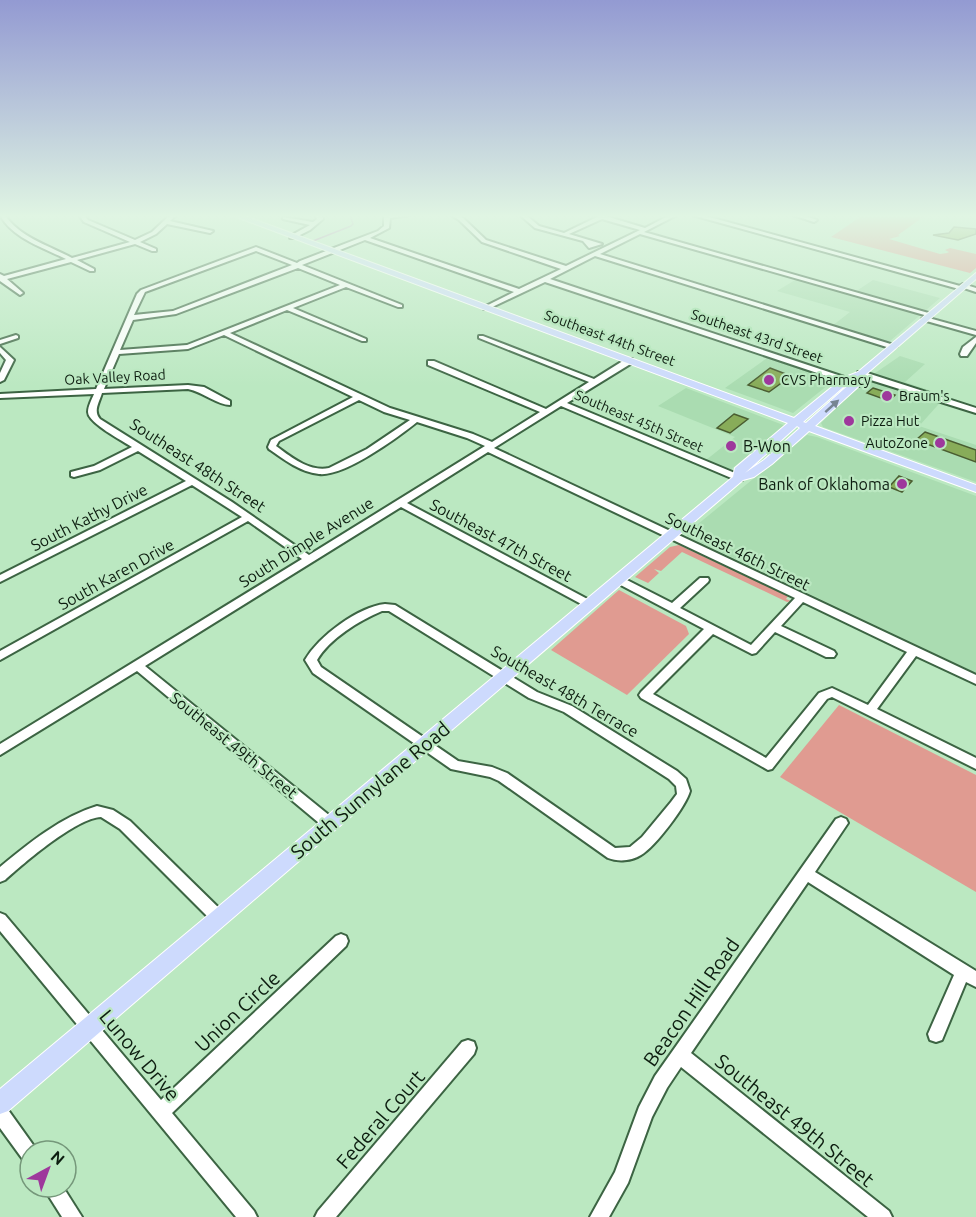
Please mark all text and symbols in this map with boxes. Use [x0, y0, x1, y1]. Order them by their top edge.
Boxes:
street label: Southeast 43rd Street [689, 306, 825, 366]
street label: Southeast 44th Street [542, 307, 678, 369]
street label: Oak Valley Road [64, 366, 166, 388]
place label: CVS Pharmacy [781, 372, 871, 388]
marker: CVS Pharmacy [762, 373, 776, 387]
street label: Southeast 45th Street [572, 387, 706, 456]
place label: Braum's [899, 388, 950, 404]
marker: Braum's [880, 389, 894, 403]
one-way arrow [824, 400, 839, 413]
place label: Pizza Hut [861, 413, 920, 429]
street label: Southeast 48th Street [127, 414, 270, 516]
marker: Pizza Hut [842, 414, 856, 428]
place label: AutoZone [866, 435, 928, 451]
marker: AutoZone [933, 436, 947, 450]
place label: B-Won [743, 437, 791, 455]
marker: B-Won [724, 439, 738, 453]
place label: Bank of Oklahoma [758, 475, 890, 493]
marker: Bank of Oklahoma [895, 477, 909, 491]
street label: South Kathy Drive [28, 480, 150, 554]
street label: South Dimple Avenue [236, 493, 376, 591]
street label: Southeast 47th Street [427, 495, 576, 585]
street label: Southeast 46th Street [663, 508, 814, 594]
street label: South Karen Drive [55, 535, 177, 613]
street label: Southeast 48th Terrace [488, 641, 642, 741]
street label: Southeast 49th Street [167, 688, 302, 802]
street label: South Sunnylane Road [286, 717, 454, 863]
street label: Beacon Hill Road [638, 934, 744, 1070]
street label: Union Circle [190, 966, 284, 1056]
street label: Lunow Drive [95, 1005, 185, 1105]
street label: Southeast 49th Street [711, 1049, 879, 1191]
street label: Federal Court [331, 1065, 429, 1173]
north arrow [18, 1139, 78, 1199]
text: N [47, 1147, 68, 1168]

